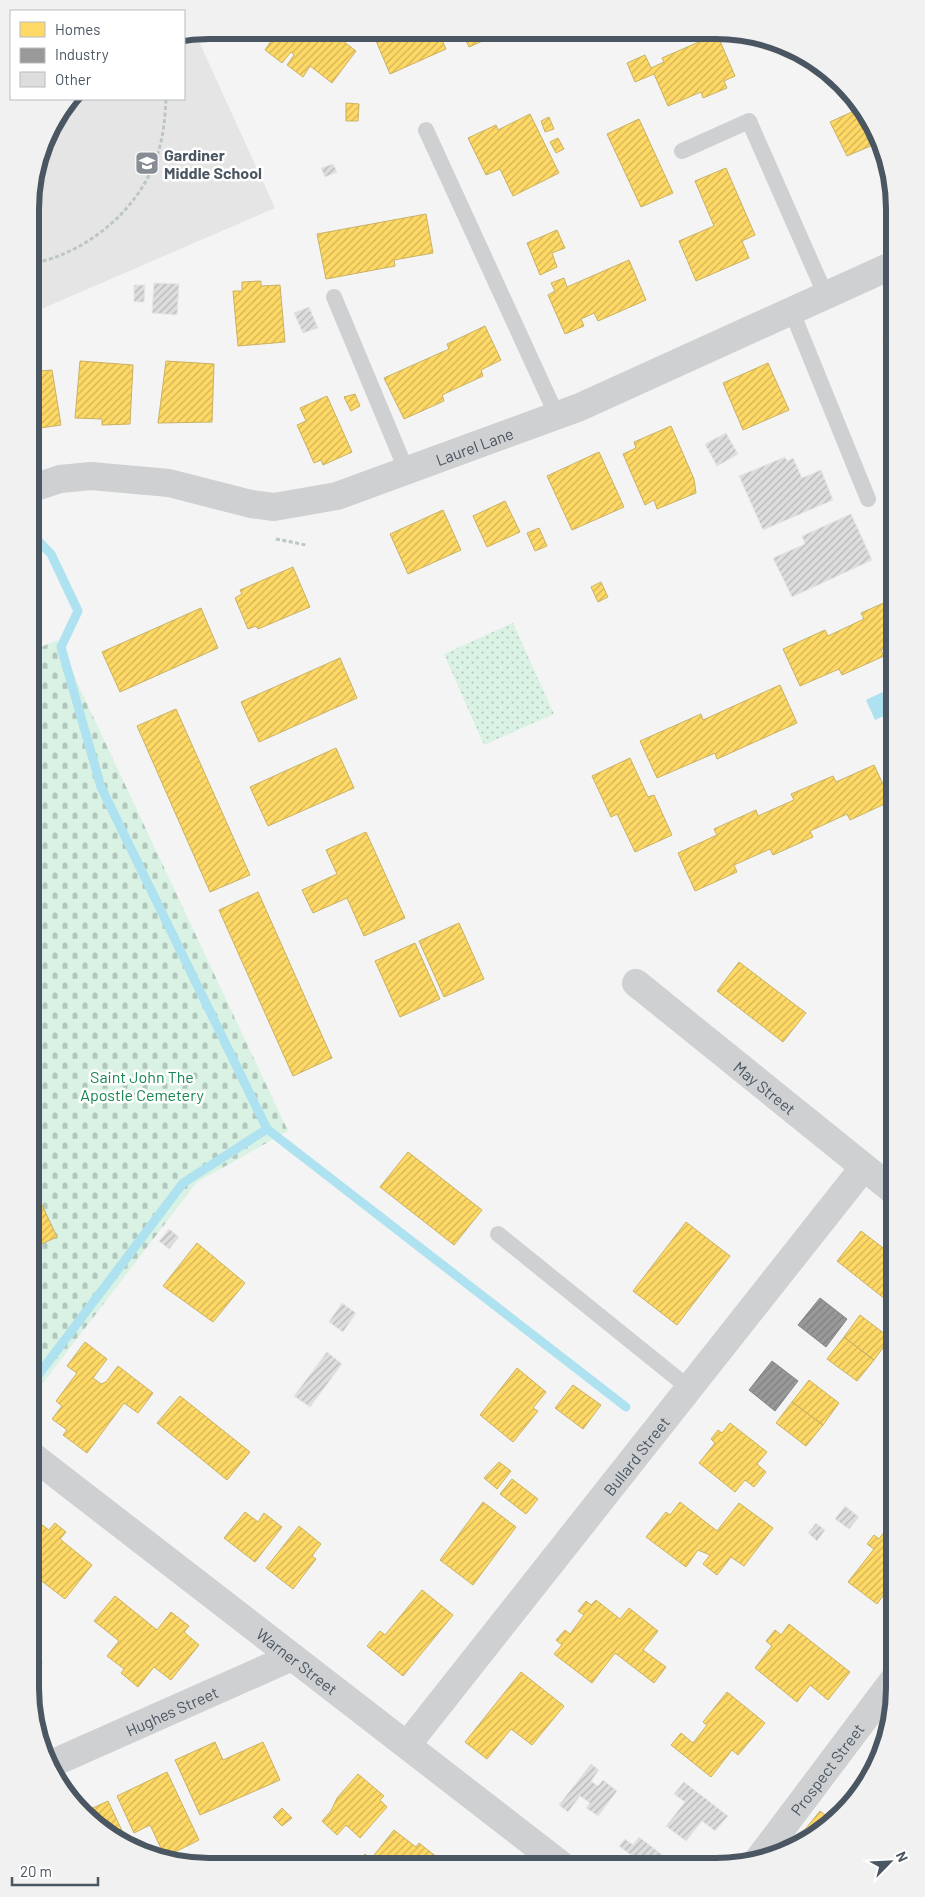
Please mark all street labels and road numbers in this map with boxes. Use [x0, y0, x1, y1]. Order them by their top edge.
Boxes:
street label: Laurel Lane [433, 423, 516, 469]
street label: May Street [730, 1057, 800, 1118]
street label: Bullard Street [599, 1412, 673, 1499]
street label: Warner Street [253, 1624, 342, 1698]
street label: Hughes Street [122, 1682, 221, 1739]
street label: Prospect Street [786, 1719, 867, 1819]

